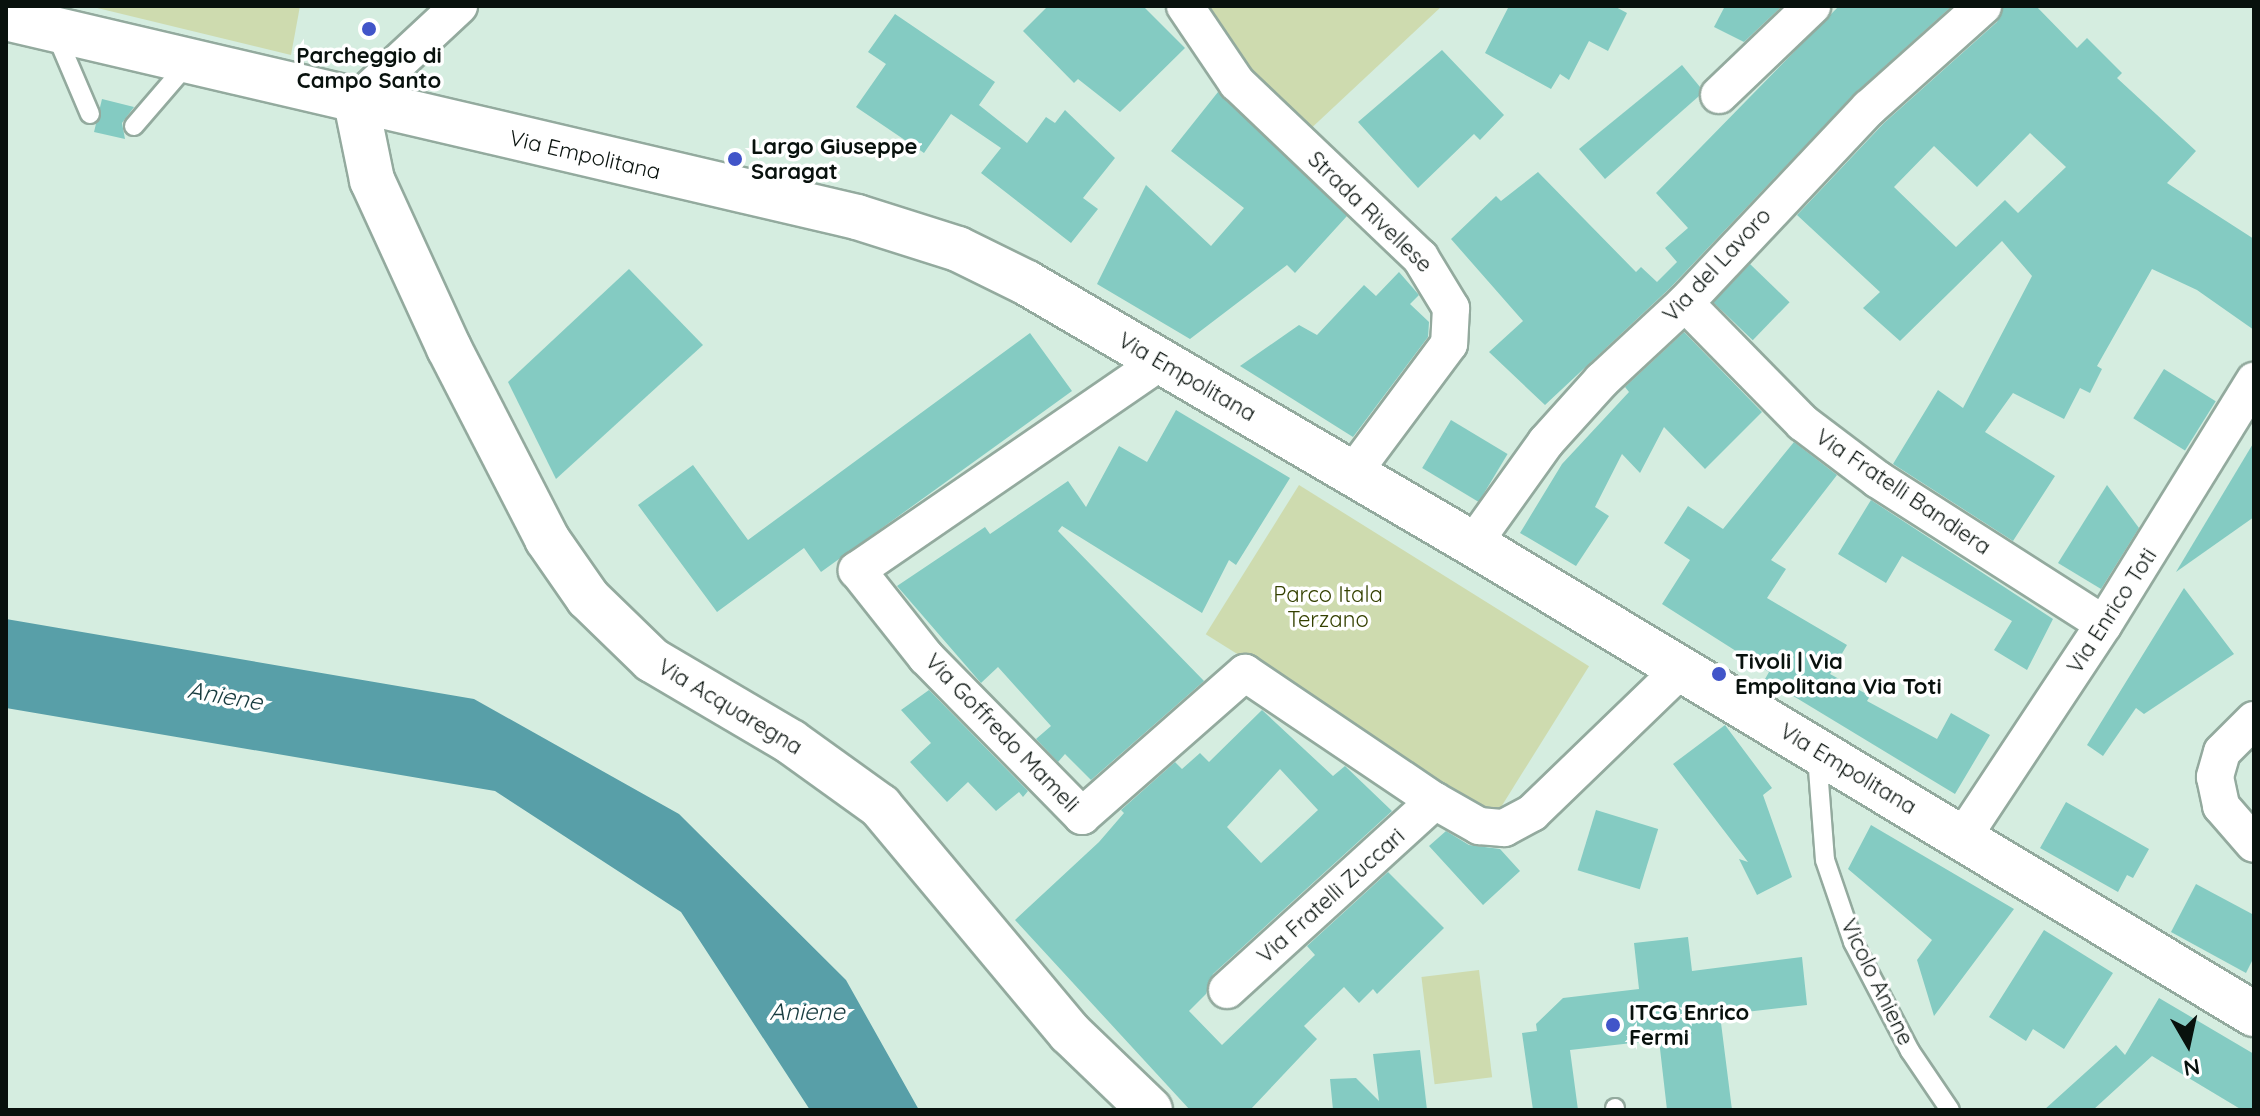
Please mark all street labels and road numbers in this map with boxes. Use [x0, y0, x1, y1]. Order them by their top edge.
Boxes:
street label: Via Empolitana [507, 125, 663, 185]
street label: Strada Rivellese [1302, 146, 1438, 278]
street label: Via del Lavoro [1657, 202, 1777, 328]
street label: Via Empolitana [1114, 327, 1260, 427]
street label: Via Fratelli Bandiera [1810, 424, 1996, 560]
street label: Via Enrico Toti [2062, 543, 2162, 679]
street label: Via Goffredo Mameli [920, 648, 1084, 818]
street label: Via Acquaregna [653, 654, 807, 760]
street label: Via Empolitana [1775, 718, 1921, 820]
street label: Via Fratelli Zuccari [1252, 823, 1410, 969]
street label: Vicolo Aniene [1835, 914, 1919, 1050]

